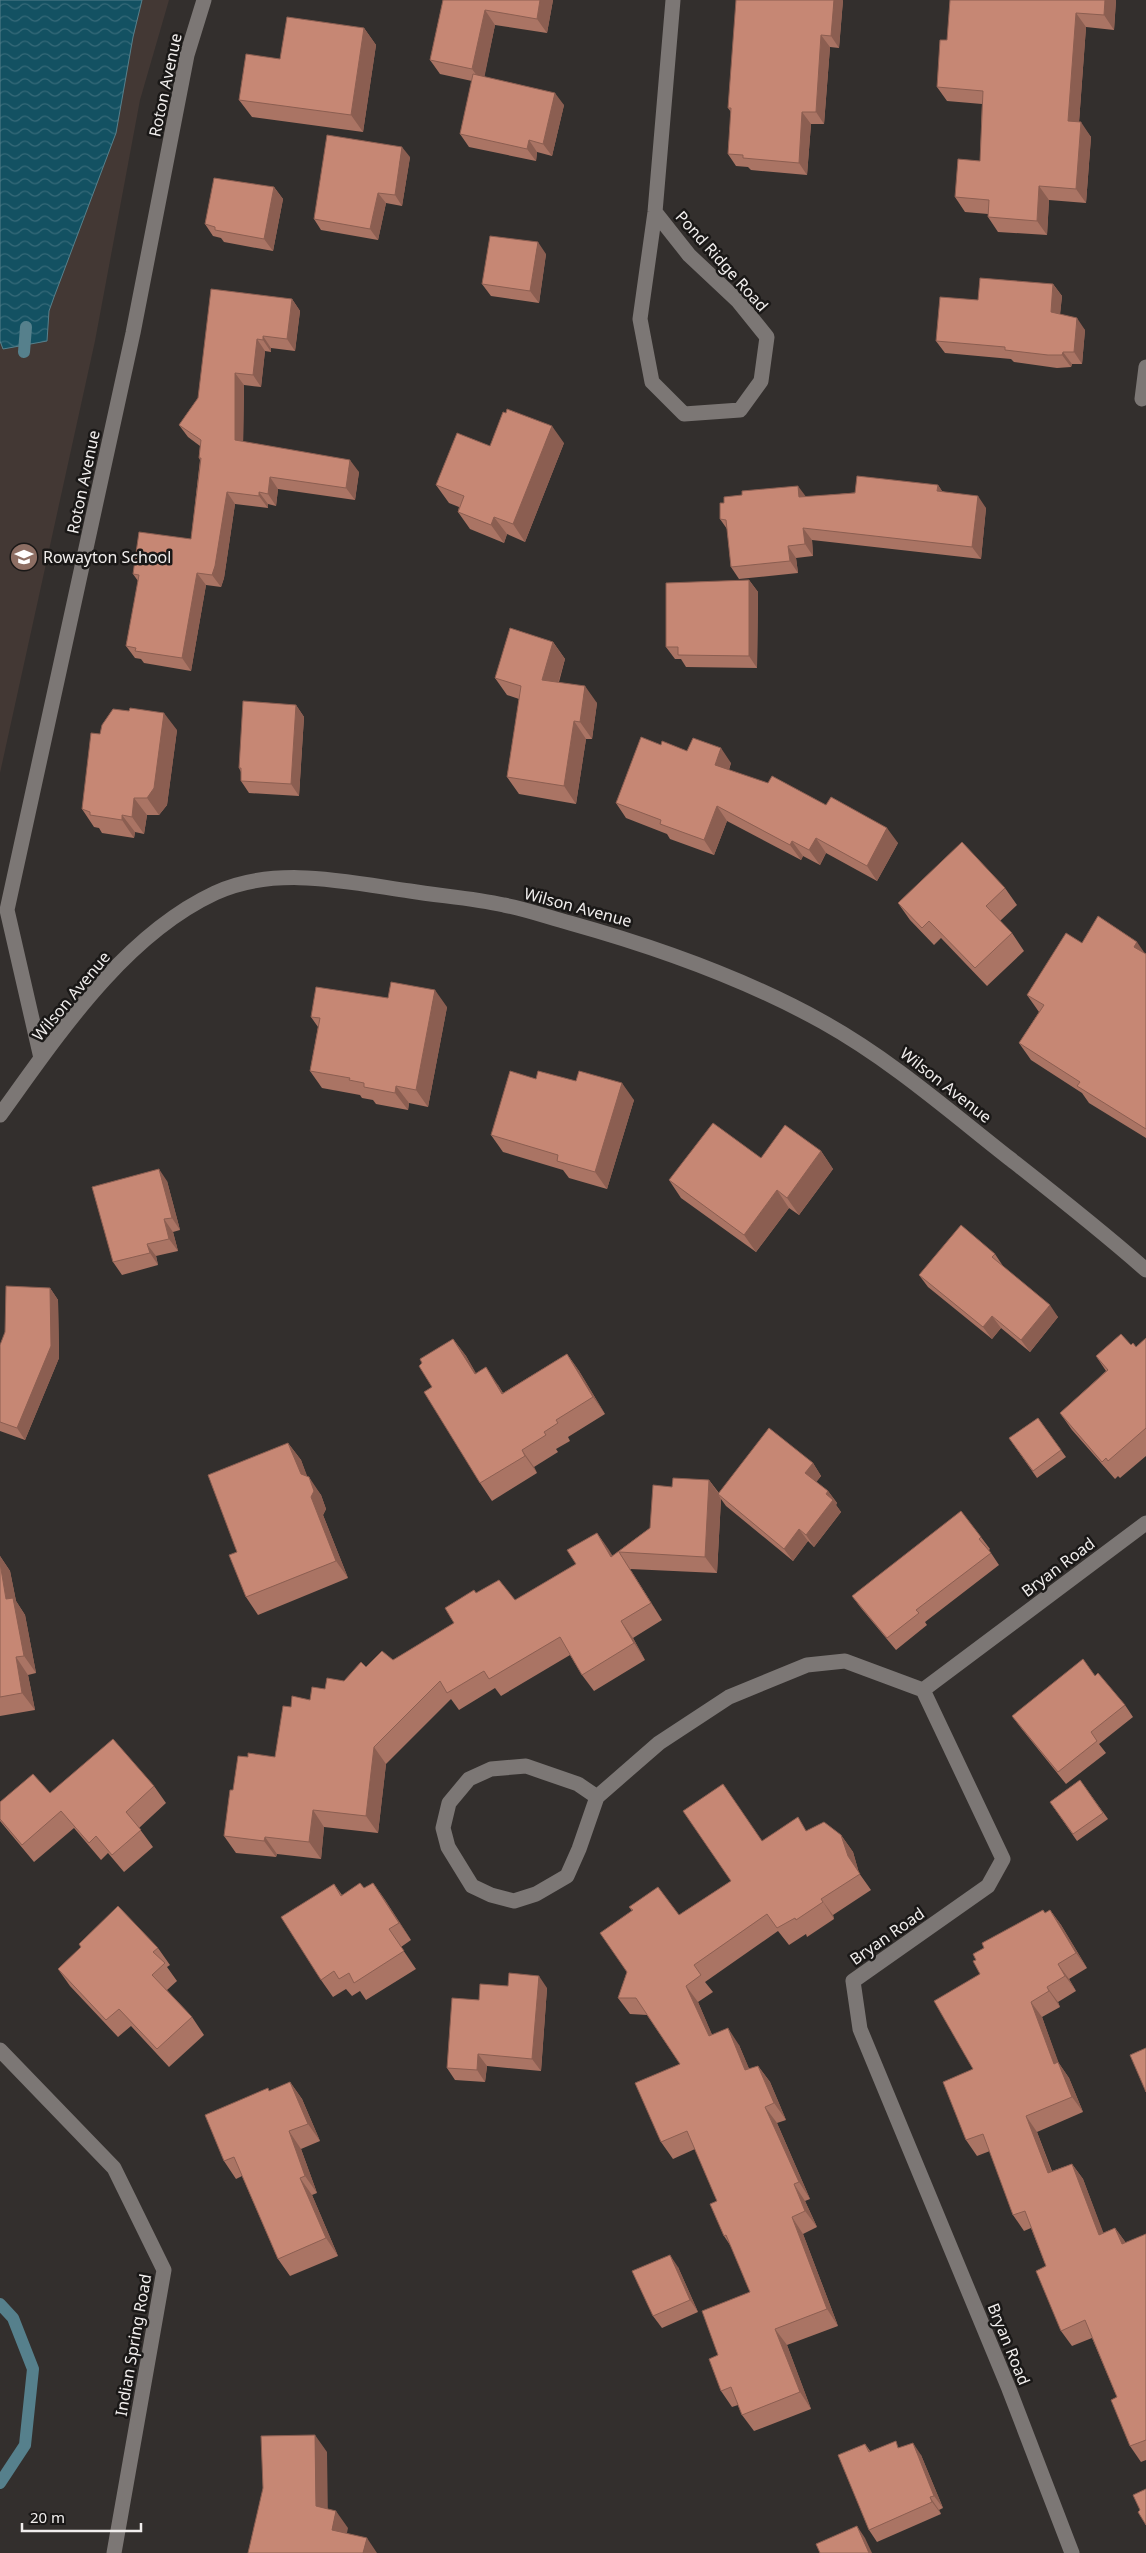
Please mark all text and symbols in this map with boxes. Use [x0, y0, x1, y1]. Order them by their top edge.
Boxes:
street label: Roton Avenue [143, 31, 187, 139]
street label: Pond Ridge Road [671, 206, 773, 316]
street label: Roton Avenue [61, 428, 105, 536]
school or university icon: Rowayton School [9, 542, 39, 572]
place label: Rowayton School [43, 546, 171, 568]
street label: Wilson Avenue [522, 882, 634, 932]
street label: Wilson Avenue [27, 947, 115, 1045]
street label: Wilson Avenue [896, 1042, 996, 1128]
street label: Bryan Road [1017, 1532, 1099, 1602]
street label: Bryan Road [845, 1902, 929, 1970]
street label: Indian Spring Road [110, 2272, 156, 2418]
street label: Bryan Road [983, 2300, 1035, 2388]
scale bar [22, 2500, 141, 2532]
text: 20 m [30, 2507, 65, 2527]

